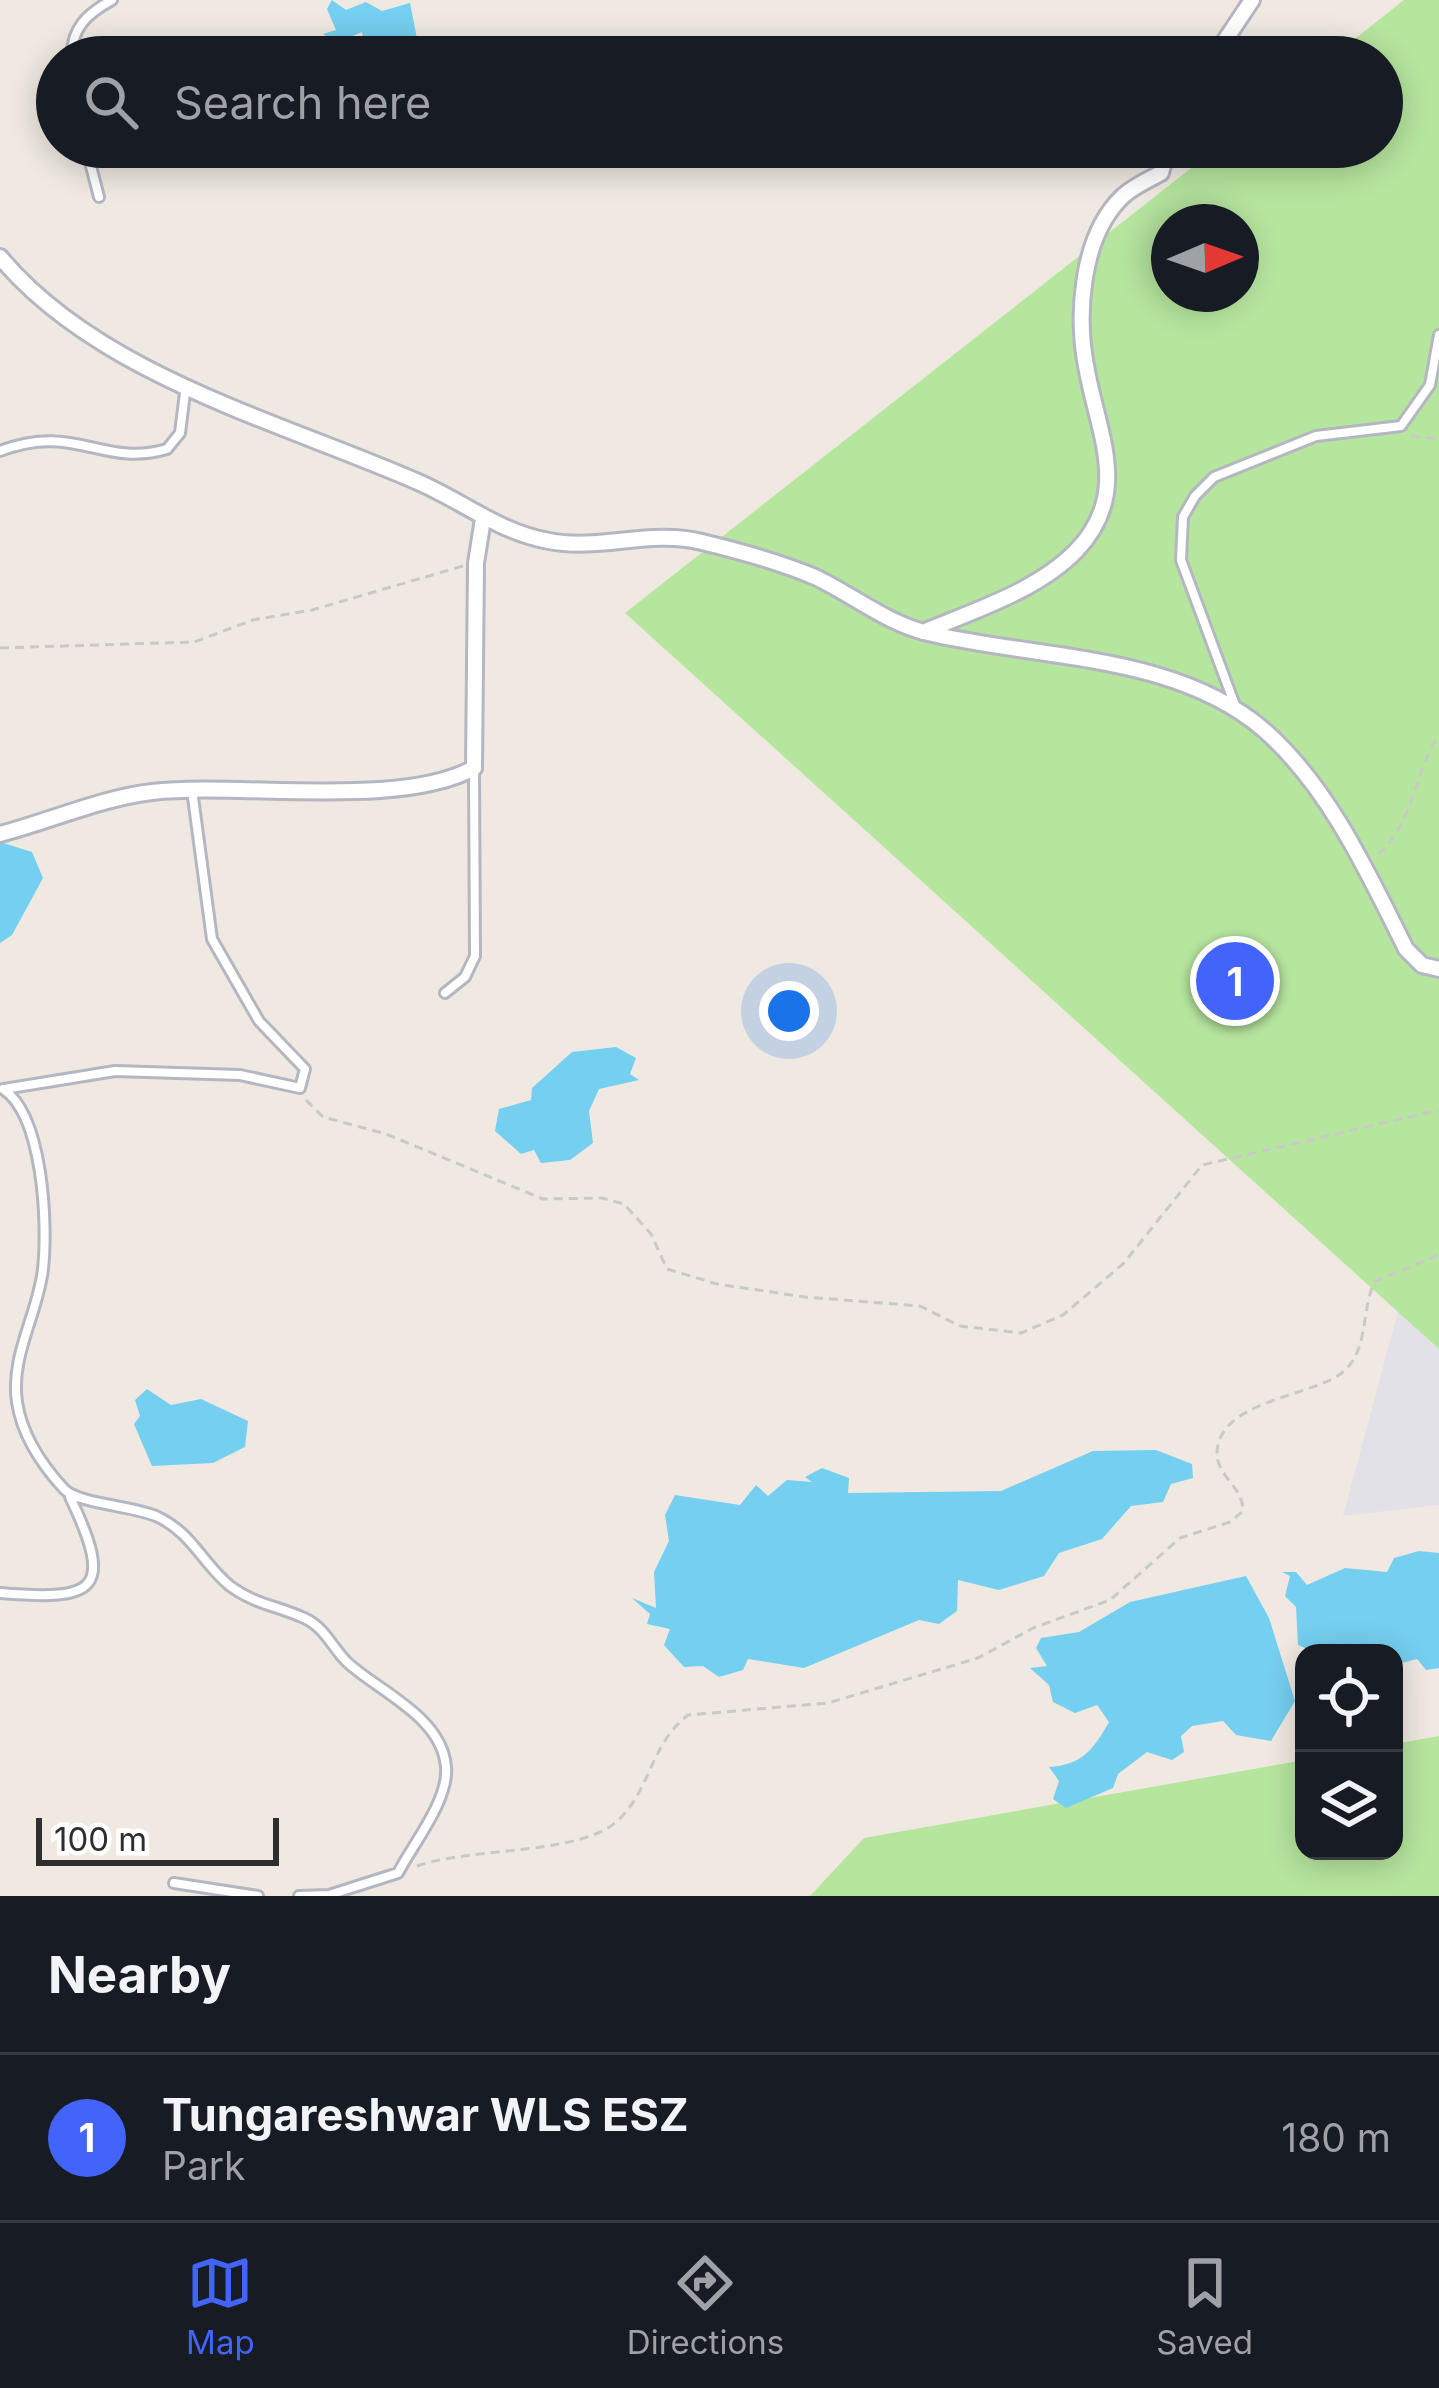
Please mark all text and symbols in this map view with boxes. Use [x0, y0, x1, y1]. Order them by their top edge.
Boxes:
search box [36, 36, 1403, 168]
icon: search [78, 69, 144, 135]
text: Search here [174, 75, 431, 130]
north arrow [1151, 204, 1259, 312]
pin: 1 [1196, 936, 1274, 1026]
your location [759, 981, 819, 1041]
map controls [1295, 1644, 1403, 1860]
button: locate [1295, 1644, 1403, 1752]
button: layers [1295, 1752, 1403, 1860]
scale bar [36, 1812, 279, 1865]
text: 100 m [54, 1819, 147, 1859]
text: Nearby [48, 1944, 231, 2005]
text: Tungareshwar WLS ESZ [162, 2087, 689, 2142]
text: 1 [79, 2114, 95, 2161]
text: 180 m [1281, 2114, 1391, 2161]
text: Park [162, 2142, 246, 2189]
tab: Map [186, 2250, 255, 2362]
tab: Directions [627, 2250, 784, 2362]
tab: Saved [1156, 2250, 1253, 2362]

